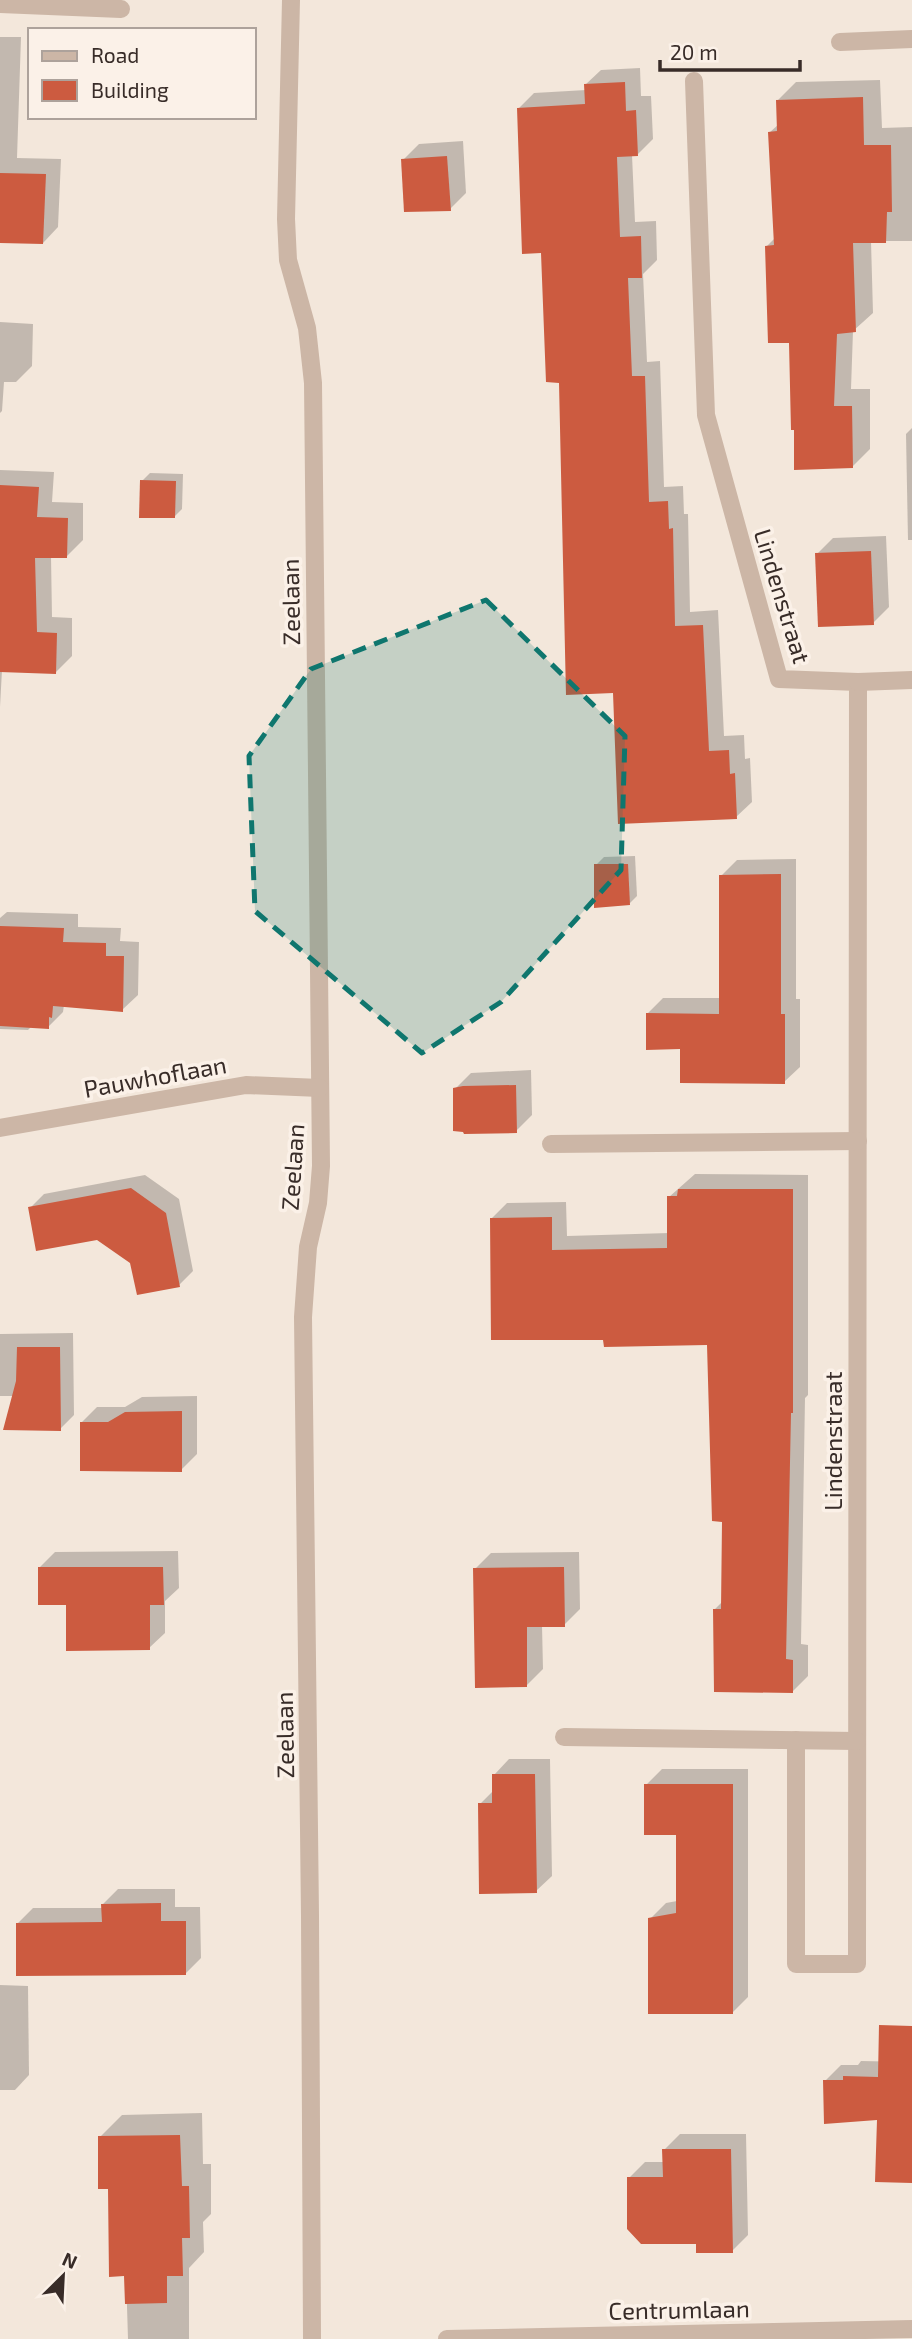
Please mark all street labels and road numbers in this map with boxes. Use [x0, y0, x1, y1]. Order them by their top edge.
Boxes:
street label: Lindenstraat [749, 525, 817, 667]
street label: Zeelaan [275, 558, 305, 646]
street label: Pauwhoflaan [81, 1049, 229, 1103]
street label: Zeelaan [275, 1123, 309, 1211]
street label: Lindenstraat [818, 1371, 847, 1511]
street label: Zeelaan [269, 1691, 299, 1779]
street label: Centrumlaan [608, 2293, 750, 2325]

